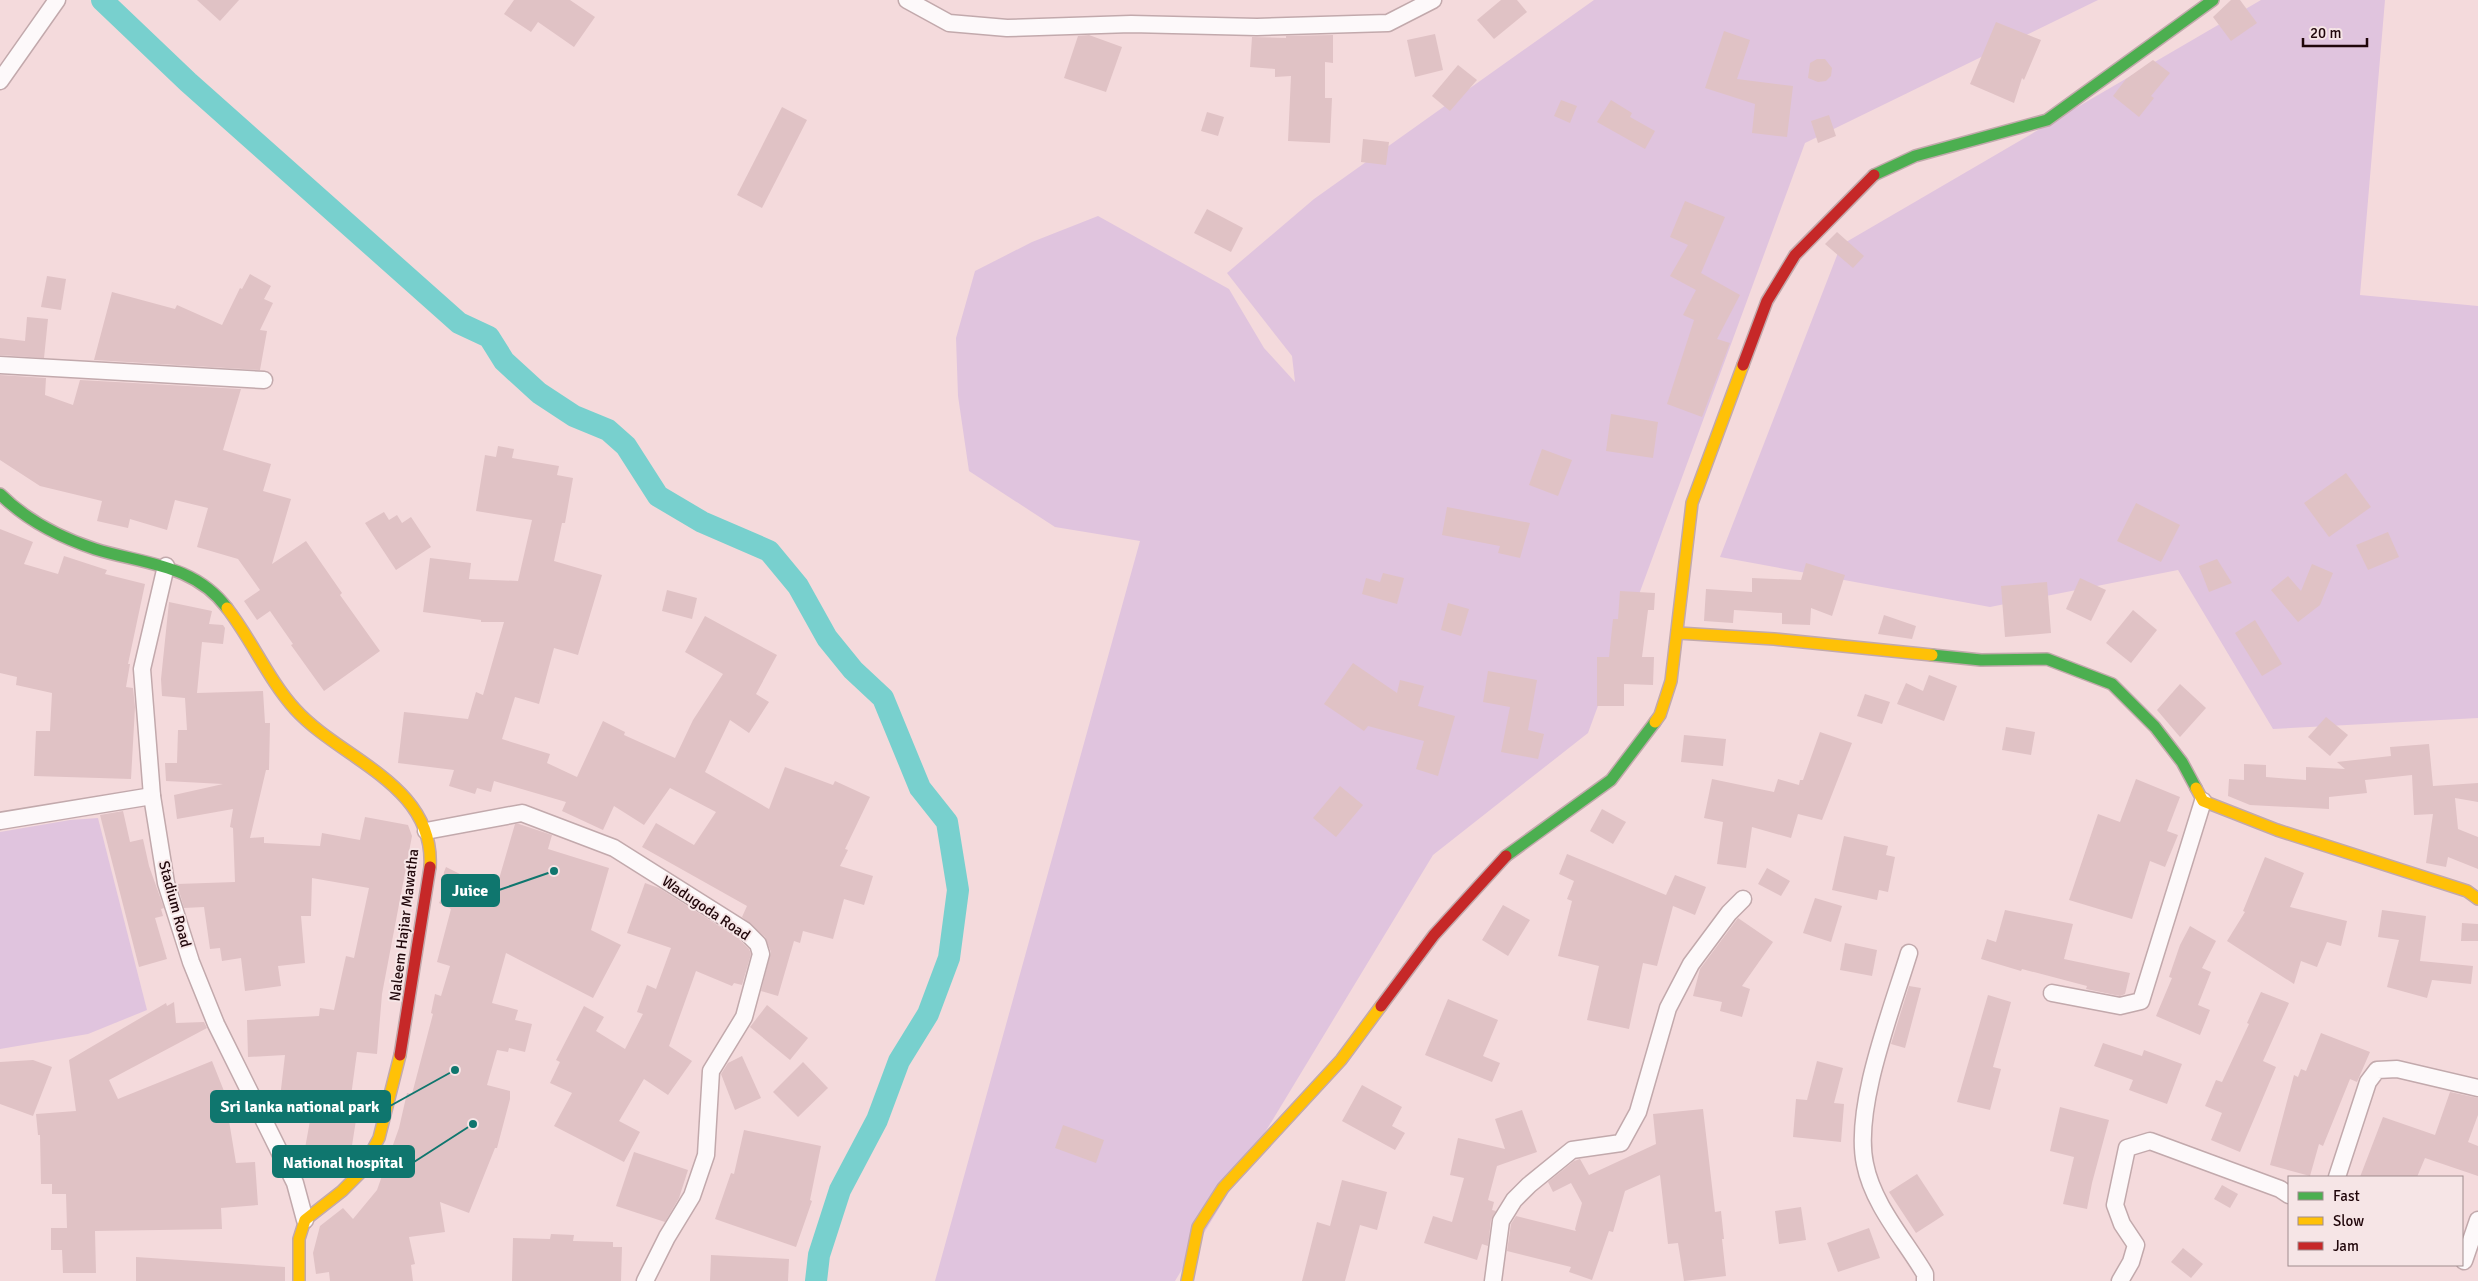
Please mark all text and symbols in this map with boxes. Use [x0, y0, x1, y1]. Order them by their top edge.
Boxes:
scale bar [2303, 15, 2367, 47]
text: 20 m [2310, 24, 2341, 42]
street label: Naleem Hajiar Mawatha [386, 848, 422, 1002]
street label: Stadium Road [155, 859, 195, 949]
street label: Wadugoda Road [658, 872, 754, 944]
callout: Juice [442, 875, 499, 906]
text: Juice [452, 881, 488, 901]
callout: Sri lanka national park [211, 1091, 390, 1122]
text: Sri lanka national park [221, 1097, 380, 1117]
callout: National hospital [273, 1146, 414, 1177]
text: National hospital [283, 1153, 403, 1173]
legend [2288, 1176, 2463, 1266]
text: Fast [2333, 1187, 2360, 1205]
text: Slow [2333, 1212, 2364, 1230]
text: Jam [2333, 1237, 2359, 1255]

